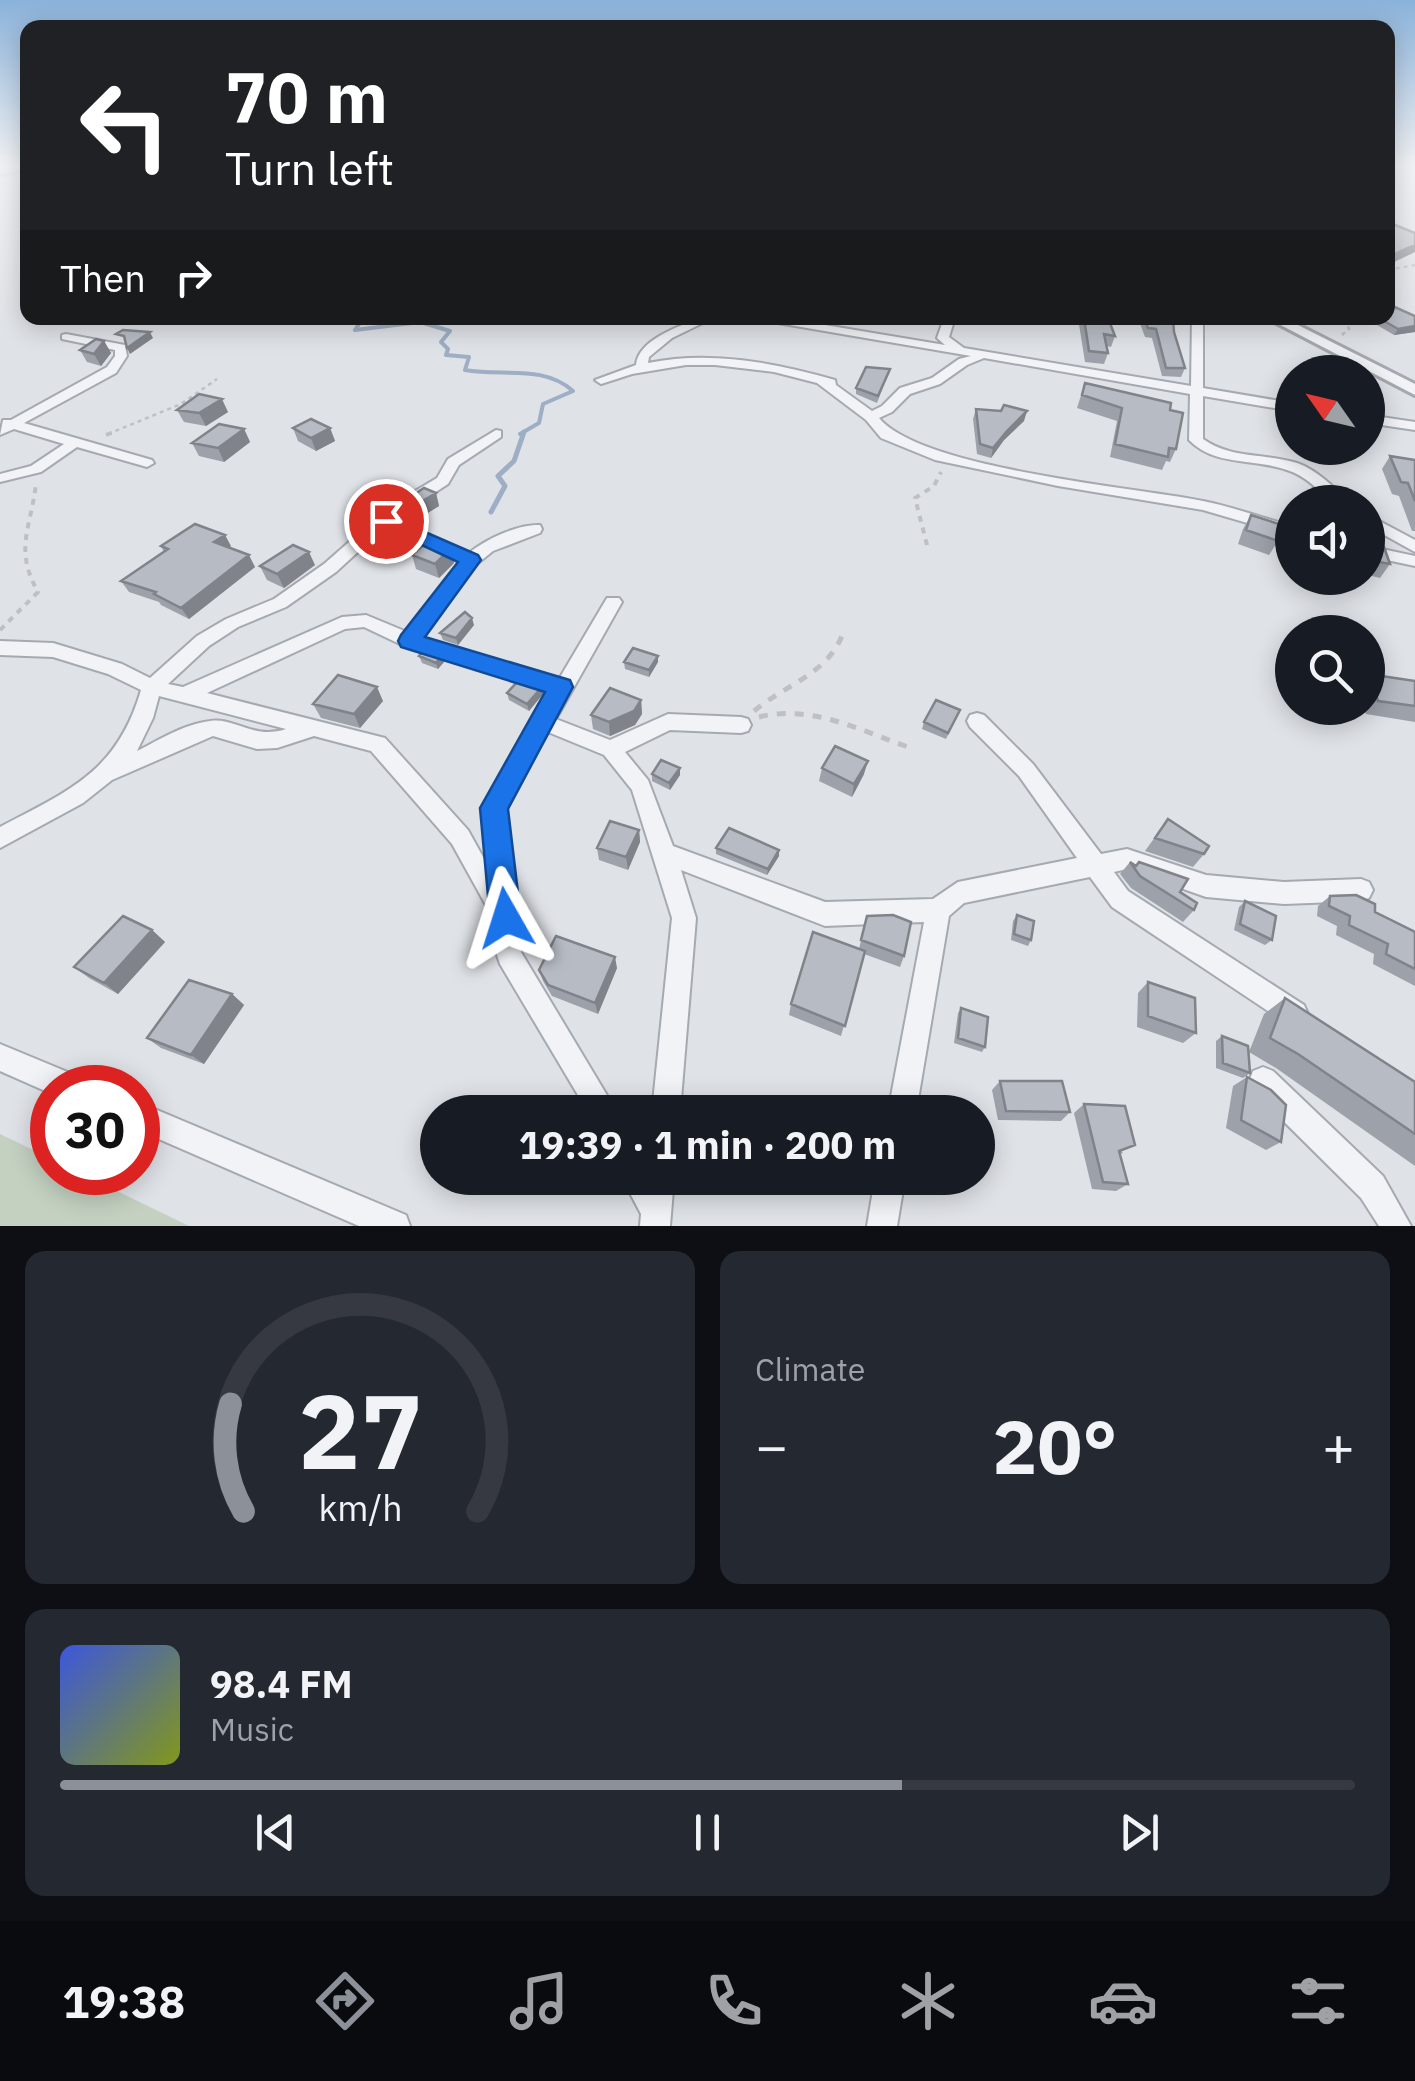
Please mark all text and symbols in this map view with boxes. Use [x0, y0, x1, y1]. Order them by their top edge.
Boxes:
text: 70 m [225, 51, 388, 142]
icon: left [60, 60, 190, 190]
text: Turn left [225, 139, 394, 197]
icon: right [166, 250, 221, 305]
text: Then [60, 253, 146, 302]
north arrow [1275, 355, 1385, 465]
map controls [1275, 355, 1385, 725]
pin [344, 479, 429, 564]
button: sound [1275, 485, 1385, 595]
icon: arrive [359, 494, 414, 549]
button: search [1275, 615, 1385, 725]
position arrow [454, 866, 558, 970]
speed limit sign: 30 [30, 1065, 160, 1195]
text: 19:39 · 1 min · 200 m [519, 1120, 896, 1169]
text: Climate [755, 1348, 865, 1390]
text: 27 [298, 1362, 422, 1498]
text: 20° [992, 1397, 1118, 1495]
text: − [755, 1410, 788, 1481]
text: + [1322, 1410, 1355, 1481]
text: km/h [318, 1484, 402, 1531]
text: 98.4 FM [210, 1659, 353, 1708]
text: Music [210, 1708, 294, 1750]
icon: previous [248, 1805, 303, 1860]
icon: pause [680, 1805, 735, 1860]
icon: next [1112, 1805, 1167, 1860]
icon: directions [310, 1966, 380, 2036]
icon: music [504, 1966, 574, 2036]
icon: phone [699, 1966, 769, 2036]
icon: climate [893, 1966, 963, 2036]
icon: car [1088, 1966, 1158, 2036]
icon: filters [1283, 1966, 1353, 2036]
text: 19:38 [62, 1972, 185, 2030]

